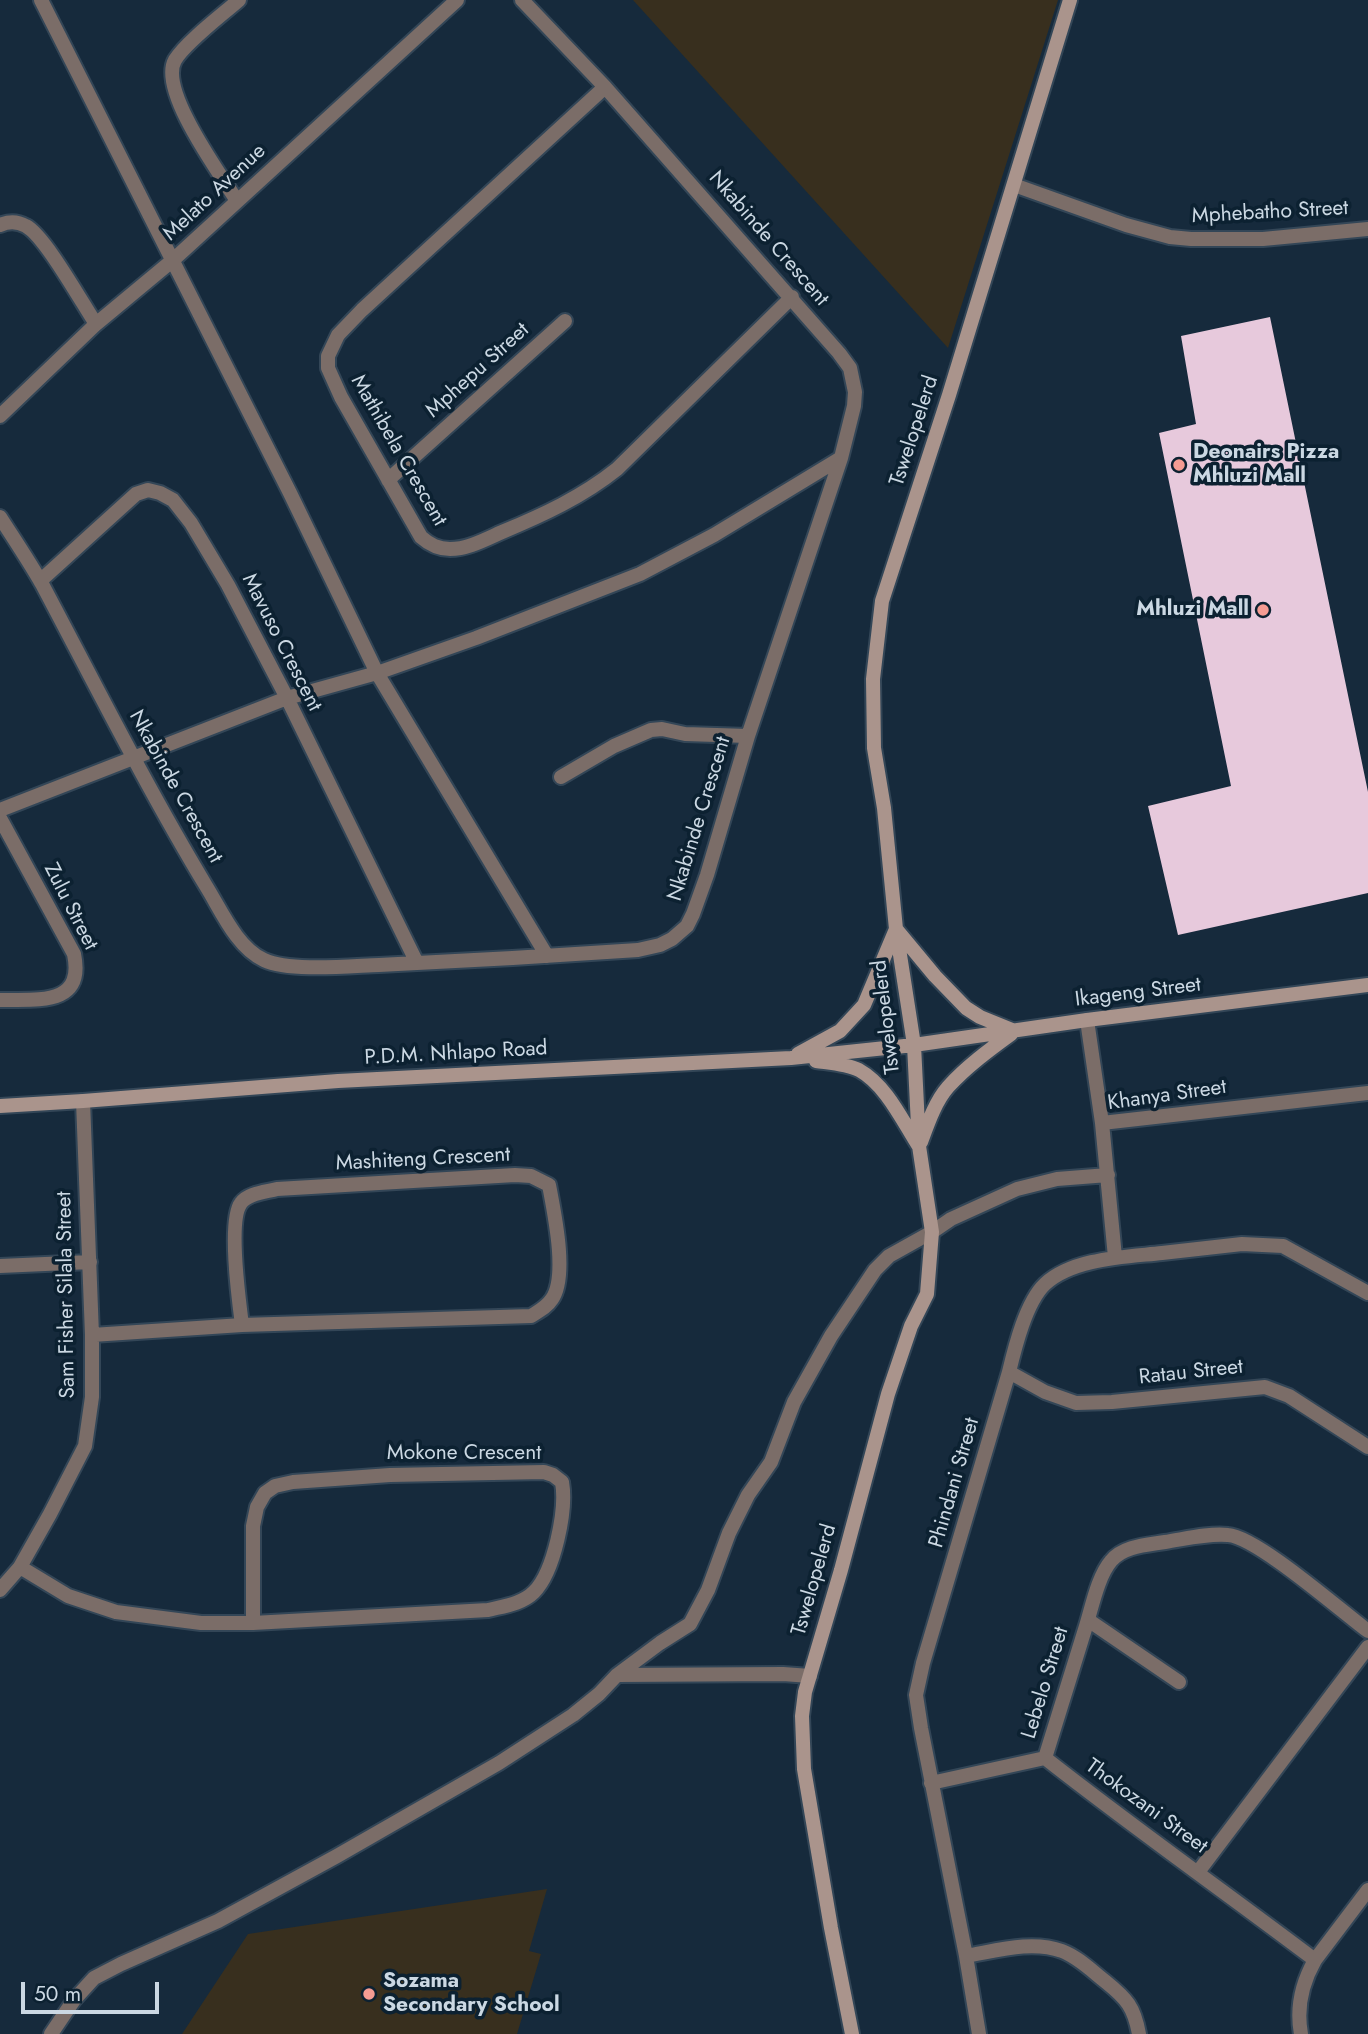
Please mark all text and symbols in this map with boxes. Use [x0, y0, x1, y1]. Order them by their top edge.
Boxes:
street label: Melato Avenue [159, 139, 271, 247]
street label: Nkabinde Crescent [703, 166, 833, 312]
street label: Mphebatho Street [1191, 196, 1349, 230]
street label: Mphepu Street [421, 318, 535, 424]
street label: Mathibela Crescent [345, 371, 451, 531]
street label: Tswelopelerd [885, 373, 945, 489]
place label: Deonairs Pizza Mhluzi Mall [1193, 440, 1339, 490]
marker: Deonairs Pizza Mhluzi Mall [1171, 457, 1187, 473]
street label: Mavuso Crescent [236, 570, 326, 716]
place label: Mhluzi Mall [1136, 597, 1249, 623]
marker: Mhluzi Mall [1255, 602, 1271, 618]
street label: Nkabinde Crescent [123, 706, 227, 868]
street label: Nkabinde Crescent [663, 734, 737, 904]
street label: Zulu Street [37, 859, 103, 955]
street label: Tswelopelerd [868, 959, 906, 1075]
street label: Ikageng Street [1074, 973, 1202, 1013]
street label: P.D.M. Nhlapo Road [364, 1037, 548, 1071]
street label: Khanya Street [1106, 1075, 1228, 1117]
street label: Mashiteng Crescent [335, 1143, 511, 1177]
street label: Sam Fisher Silala Street [53, 1191, 81, 1399]
street label: Ratau Street [1138, 1355, 1244, 1391]
street label: Phindani Street [924, 1415, 986, 1551]
street label: Mokone Crescent [387, 1441, 541, 1467]
street label: Tswelopelerd [787, 1521, 843, 1639]
street label: Lebelo Street [1017, 1624, 1075, 1742]
street label: Thokozani Street [1080, 1754, 1212, 1860]
scale bar [24, 1968, 163, 2012]
place label: Sozama Secondary School [383, 1969, 560, 2019]
text: 50 m [34, 1979, 81, 2009]
marker: Sozama Secondary School [361, 1986, 377, 2002]

